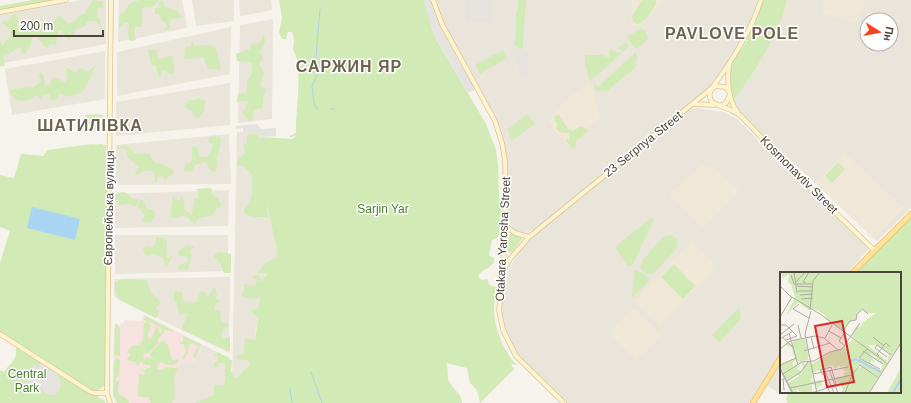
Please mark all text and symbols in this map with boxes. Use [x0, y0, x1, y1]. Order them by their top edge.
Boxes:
scale bar [14, 12, 103, 38]
north arrow [859, 12, 899, 52]
text: 200 m [20, 19, 53, 33]
district label: PAVLOVE POLE [665, 25, 799, 42]
text: Пн [882, 26, 896, 42]
district label: САРЖИН ЯР [296, 58, 402, 75]
street label: 23 Serpnya Street [601, 108, 686, 180]
district label: ШАТИЛІВКА [37, 117, 143, 134]
street label: Kosmonavtiv Street [757, 133, 841, 217]
street label: Європейська вулиця [101, 150, 117, 266]
street label: Otakara Yarosha Street [493, 176, 513, 302]
park label: Sarjin Yar [357, 202, 409, 216]
inset map [780, 272, 901, 393]
park label: Central Park [8, 367, 46, 395]

